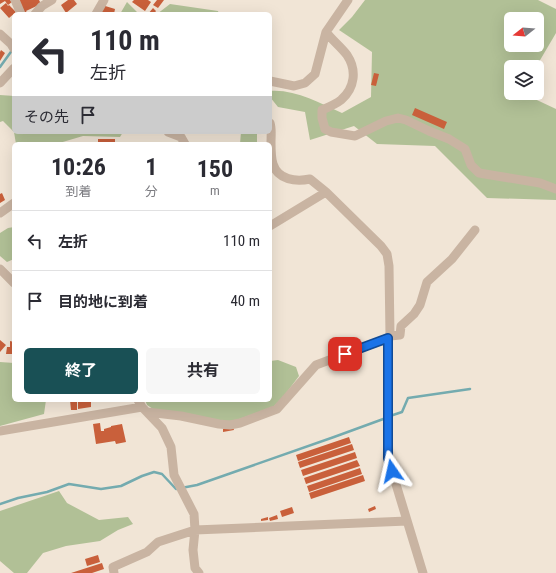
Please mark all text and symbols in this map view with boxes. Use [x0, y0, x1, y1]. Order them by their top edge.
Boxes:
north arrow [504, 12, 544, 52]
map controls [504, 12, 544, 100]
text: 110 m [90, 24, 160, 57]
icon: left [24, 28, 76, 80]
button: layers [504, 60, 544, 100]
text: 左折 [90, 62, 126, 83]
icon: arrive [77, 104, 99, 126]
text: その先 [24, 108, 69, 126]
text: 10:26 [51, 153, 106, 181]
text: 1 [145, 153, 157, 181]
text: 150 [197, 155, 233, 183]
text: m [210, 183, 220, 198]
text: 到着 [65, 184, 91, 199]
text: 分 [145, 184, 158, 199]
icon: left [24, 230, 46, 252]
text: 110 m [223, 232, 260, 250]
text: 左折 [58, 233, 88, 251]
icon: arrive [24, 290, 46, 312]
text: 40 m [230, 292, 260, 310]
text: 目的地に到着 [58, 293, 148, 311]
pin [328, 337, 362, 371]
icon: arrive [334, 343, 356, 365]
button: 終了 [24, 348, 138, 394]
button: 共有 [146, 348, 260, 394]
position arrow [371, 450, 413, 492]

